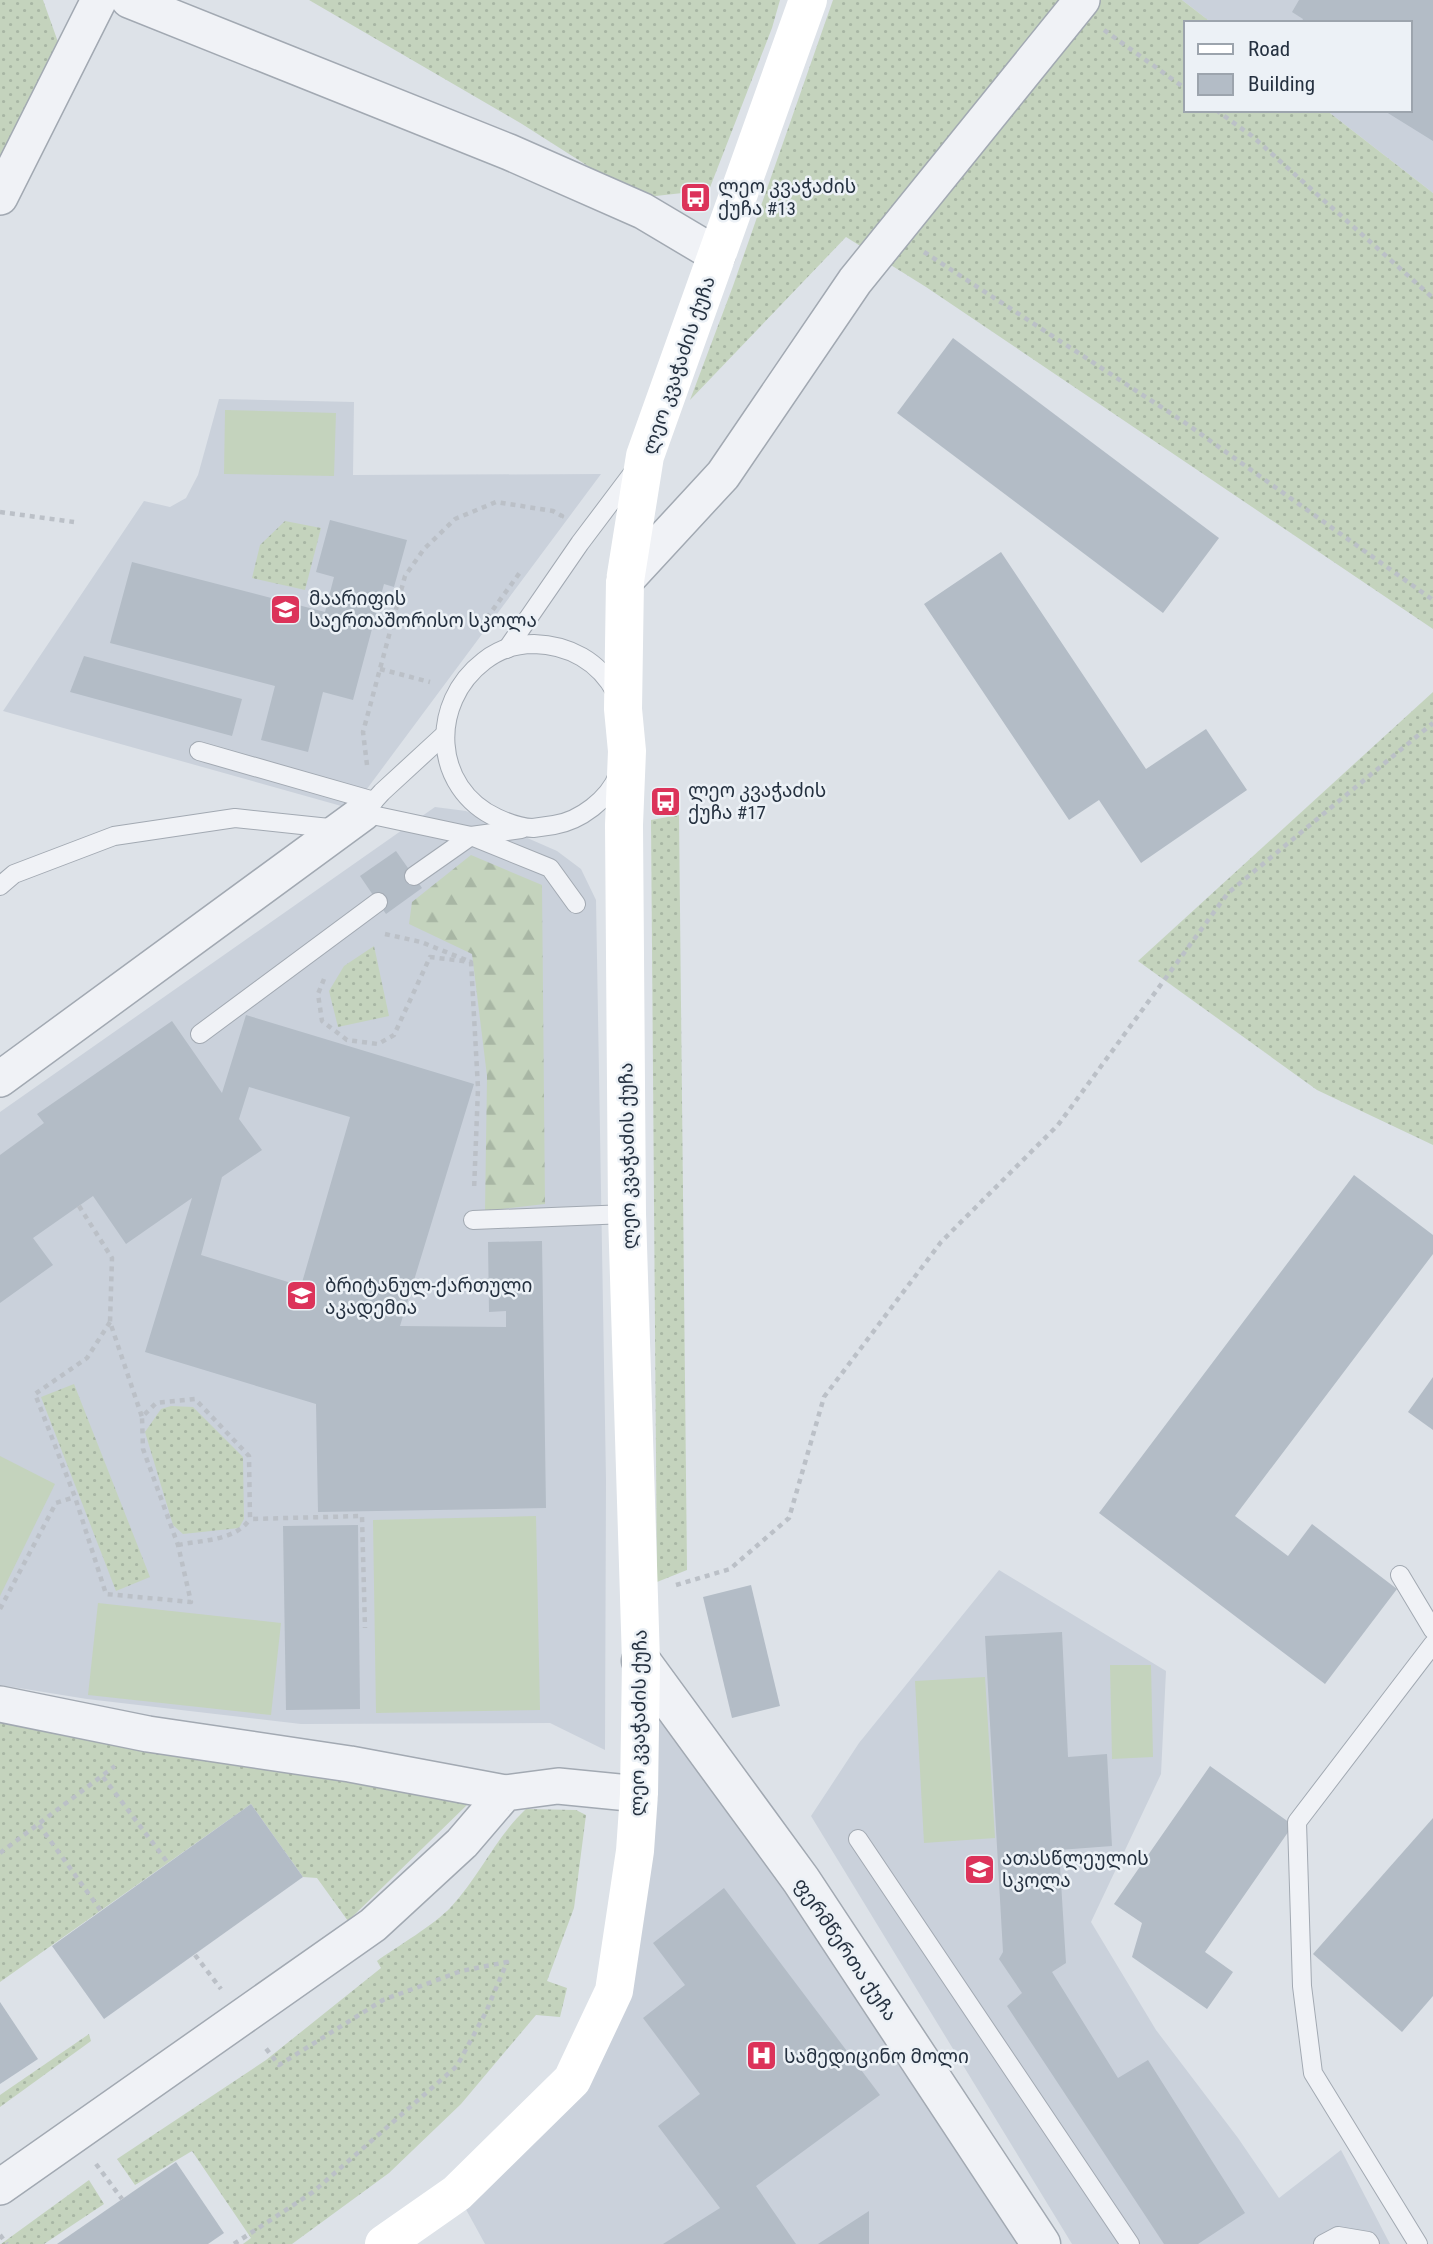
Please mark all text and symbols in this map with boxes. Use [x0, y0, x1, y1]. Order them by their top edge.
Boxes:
legend [1184, 21, 1412, 112]
text: Road [1248, 37, 1290, 61]
text: Building [1248, 72, 1315, 96]
place label: ლეო კვაჭაძის ქუჩა #13 [718, 175, 856, 220]
bus stop icon: ლეო კვაჭაძის ქუჩა #13 [678, 180, 712, 214]
street label: ლეო კვაჭაძის ქუჩა [637, 273, 721, 458]
place label: მაარიფის საერთაშორისო სკოლა [309, 587, 537, 633]
school or university icon: მაარიფის საერთაშორისო სკოლა [269, 592, 303, 626]
place label: ლეო კვაჭაძის ქუჩა #17 [688, 779, 826, 824]
bus stop icon: ლეო კვაჭაძის ქუჩა #17 [648, 784, 682, 818]
street label: ლეო კვაჭაძის ქუჩა [614, 1062, 642, 1250]
place label: ბრიტანულ-ქართული აკადემია [325, 1274, 532, 1320]
school or university icon: ბრიტანულ-ქართული აკადემია [285, 1279, 319, 1313]
street label: ლეო კვაჭაძის ქუჩა [625, 1629, 653, 1817]
place label: ათასწლეულის სკოლა [1002, 1847, 1149, 1893]
school or university icon: ათასწლეულის სკოლა [962, 1852, 996, 1886]
street label: ფერმწერთა ქუჩა [789, 1873, 902, 2025]
hospital icon: სამედიცინო მოლი [744, 2039, 778, 2073]
place label: სამედიცინო მოლი [784, 2045, 969, 2069]

